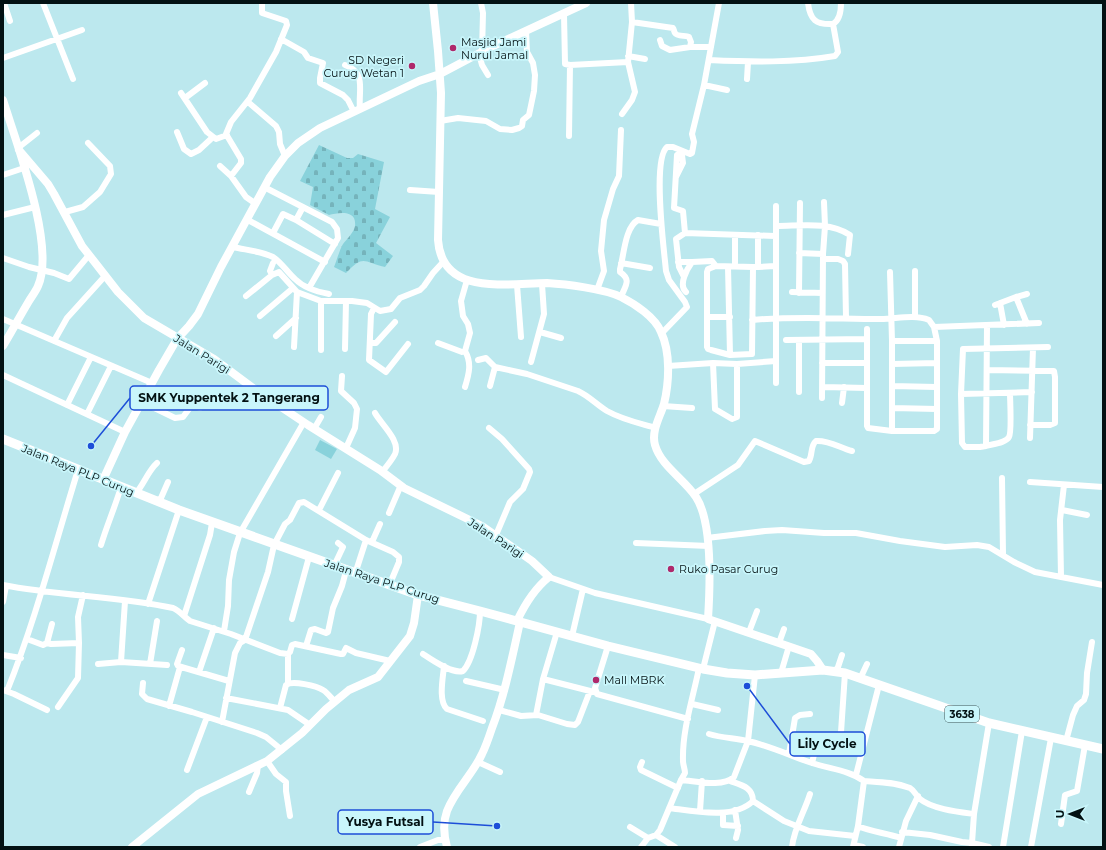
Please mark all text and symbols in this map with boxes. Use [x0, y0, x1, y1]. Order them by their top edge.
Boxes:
place label: Masjid Jami Nurul Jamal [461, 35, 528, 62]
marker: Masjid Jami Nurul Jamal [448, 43, 458, 53]
place label: SD Negeri Curug Wetan 1 [323, 53, 404, 80]
marker: SD Negeri Curug Wetan 1 [407, 61, 417, 71]
street label: Jalan Parigi [170, 331, 233, 377]
callout: SMK Yuppentek 2 Tangerang [130, 386, 328, 410]
text: SMK Yuppentek 2 Tangerang [138, 390, 320, 405]
street label: Jalan Raya PLP Curug [19, 441, 136, 499]
street label: Jalan Parigi [465, 514, 527, 561]
street label: Jalan Raya PLP Curug [322, 555, 441, 606]
place label: Ruko Pasar Curug [679, 562, 778, 576]
marker: Ruko Pasar Curug [666, 564, 676, 574]
place label: Mall MBRK [604, 673, 665, 687]
marker: Mall MBRK [591, 675, 601, 685]
road number: 3638 [945, 706, 979, 722]
callout: Lily Cycle [790, 732, 865, 756]
text: Lily Cycle [798, 736, 857, 751]
north arrow [1050, 794, 1090, 834]
callout: Yusya Futsal [338, 810, 433, 834]
text: U [1053, 810, 1067, 818]
text: Yusya Futsal [345, 814, 424, 829]

